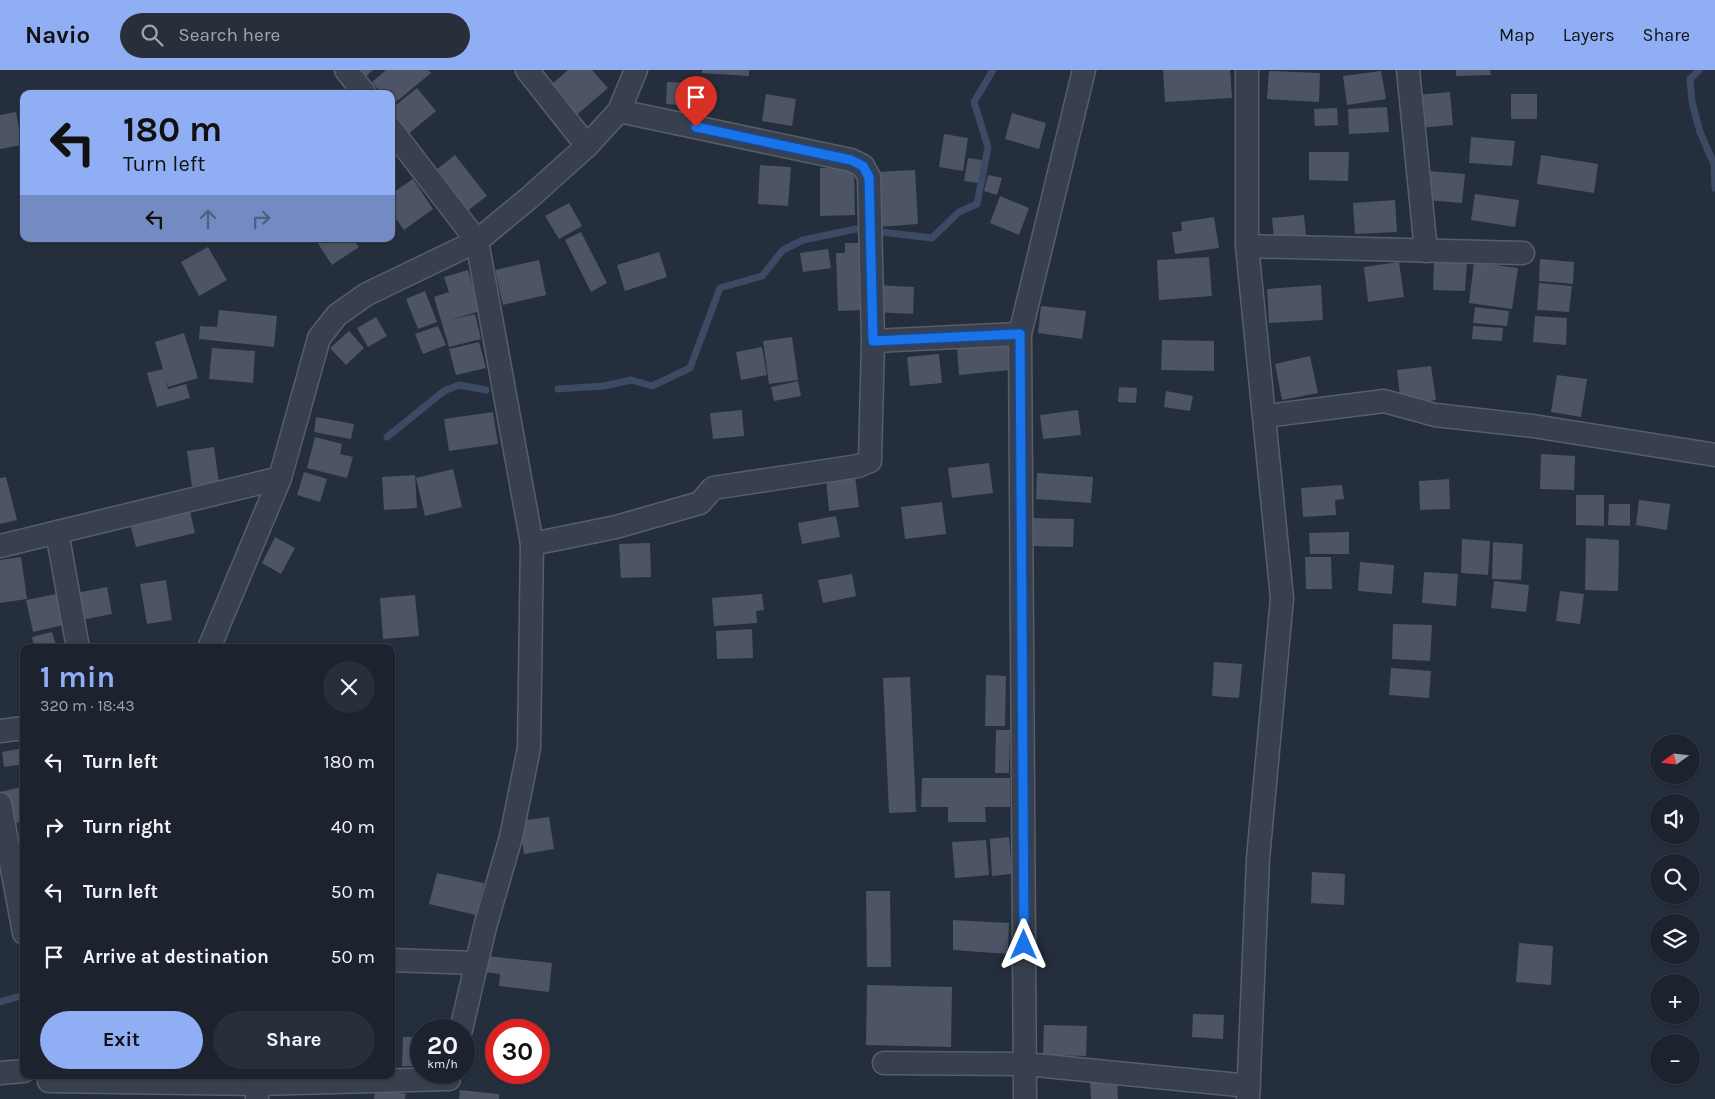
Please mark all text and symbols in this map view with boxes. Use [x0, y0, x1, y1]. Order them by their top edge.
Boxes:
search box [120, 13, 470, 58]
text: Navio [25, 21, 90, 49]
icon: search [138, 21, 166, 49]
text: Search here [178, 24, 280, 46]
text: Map [1499, 24, 1535, 46]
text: Layers [1563, 24, 1615, 46]
text: Share [1643, 24, 1690, 46]
pin [675, 76, 717, 127]
icon: arrive [682, 83, 710, 111]
text: 180 m [123, 109, 222, 150]
icon: left [40, 110, 105, 175]
text: Turn left [123, 151, 206, 177]
icon: left [141, 205, 169, 233]
icon: ahead [194, 205, 222, 233]
icon: right [247, 205, 275, 233]
text: 1 min [40, 659, 115, 695]
button: close [323, 661, 375, 713]
text: 320 m · 18:43 [40, 696, 135, 715]
north arrow [1650, 734, 1700, 784]
map controls [1650, 734, 1700, 1084]
icon: left [40, 748, 68, 776]
text: Turn left [83, 751, 158, 773]
text: 180 m [323, 751, 375, 773]
button: sound [1650, 794, 1700, 844]
icon: right [40, 813, 68, 841]
text: Turn right [83, 816, 172, 838]
text: 40 m [331, 816, 375, 838]
button: search [1650, 854, 1700, 904]
icon: left [40, 878, 68, 906]
text: Turn left [83, 881, 158, 903]
text: 50 m [331, 881, 375, 903]
button: layers [1650, 914, 1700, 964]
position arrow [997, 918, 1049, 970]
icon: arrive [40, 943, 68, 971]
text: Arrive at destination [83, 946, 269, 968]
text: 50 m [331, 946, 375, 968]
button: + [1650, 974, 1700, 1024]
button: Exit [40, 1011, 203, 1069]
button: Share [213, 1011, 375, 1069]
speed limit sign: 30 [485, 1019, 550, 1084]
text: 20 [427, 1031, 458, 1060]
button: − [1650, 1034, 1700, 1084]
text: km/h [427, 1057, 458, 1071]

